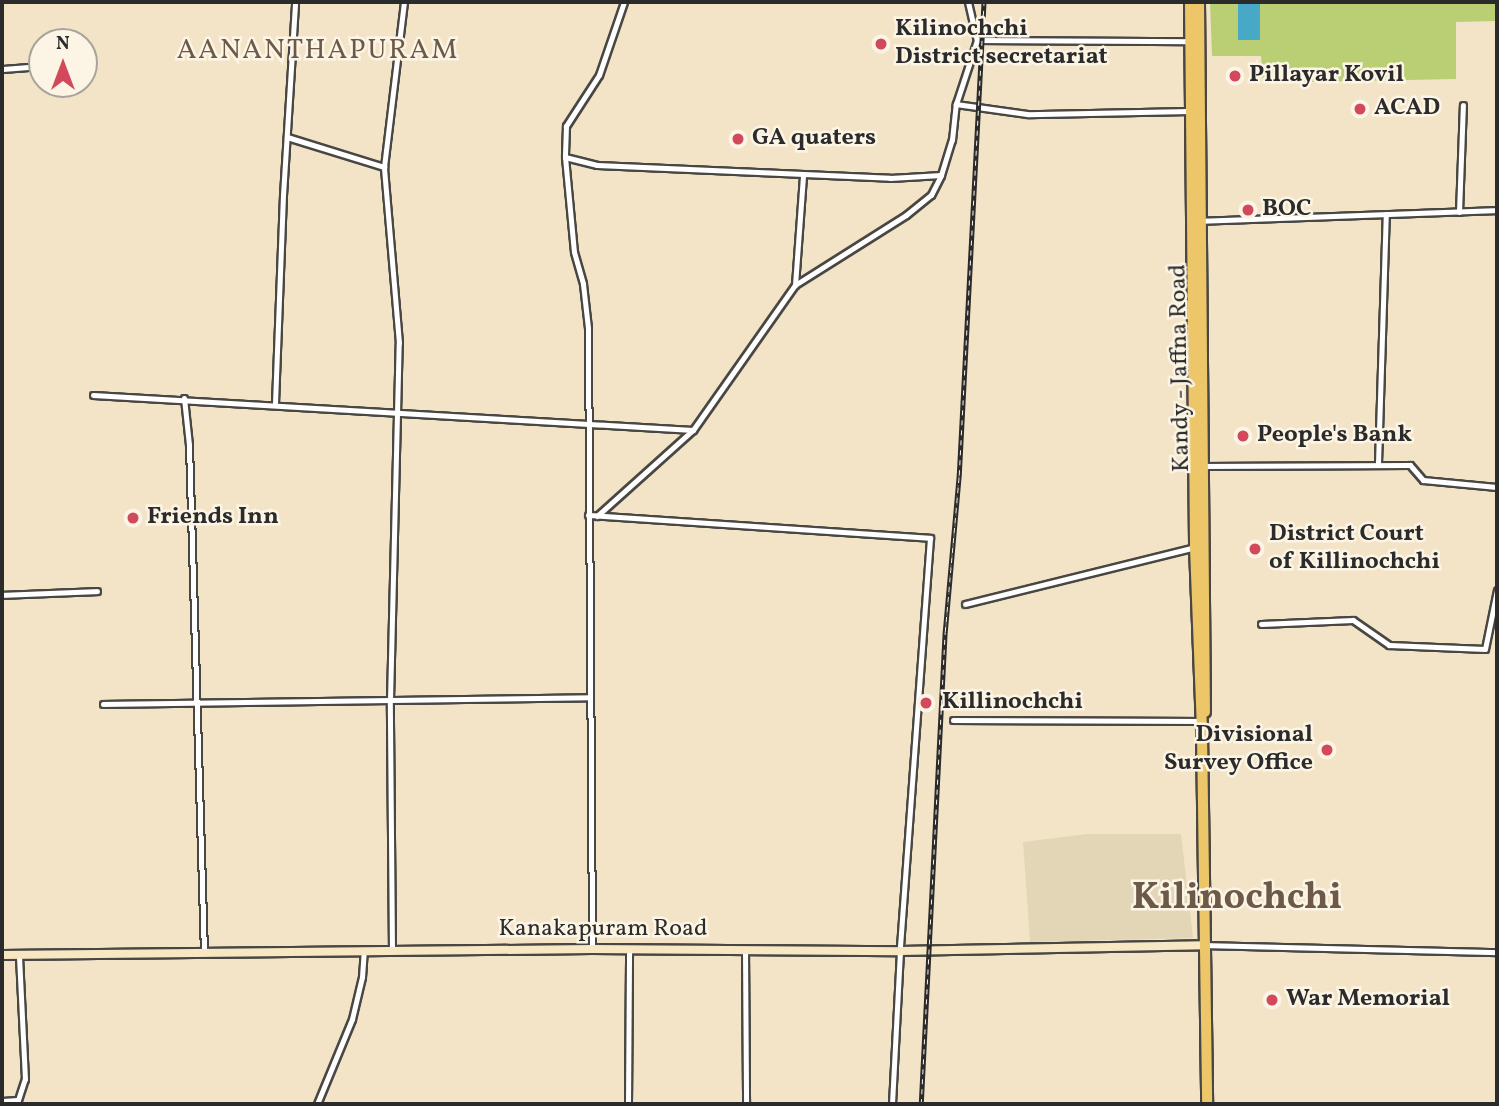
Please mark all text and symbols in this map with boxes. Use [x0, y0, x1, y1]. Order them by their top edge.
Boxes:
place label: Kilinochchi District secretariat [895, 16, 1108, 72]
north arrow [28, 28, 98, 98]
text: N [56, 31, 70, 57]
district label: AANANTHAPURAM [178, 34, 458, 68]
marker: Kilinochchi District secretariat [873, 36, 889, 52]
place label: Pillayar Kovil [1249, 62, 1404, 90]
marker: Pillayar Kovil [1227, 68, 1243, 84]
place label: ACAD [1374, 95, 1440, 123]
marker: ACAD [1352, 101, 1368, 117]
place label: GA quaters [752, 125, 876, 153]
marker: GA quaters [730, 131, 746, 147]
place label: BOC [1262, 196, 1311, 224]
marker: BOC [1240, 202, 1256, 218]
street label: Kandy - Jaffna Road [1165, 263, 1197, 473]
place label: People's Bank [1257, 422, 1412, 450]
marker: People's Bank [1235, 428, 1251, 444]
place label: Friends Inn [147, 504, 279, 532]
marker: Friends Inn [125, 510, 141, 526]
place label: District Court of Killinochchi [1269, 521, 1438, 577]
marker: District Court of Killinochchi [1247, 541, 1263, 557]
place label: Killinochchi [942, 689, 1083, 717]
marker: Killinochchi [916, 693, 936, 713]
place label: Divisional Survey Office [1164, 722, 1313, 778]
marker: Divisional Survey Office [1319, 742, 1335, 758]
district label: Kilinochchi [1132, 876, 1342, 922]
street label: Kanakapuram Road [498, 916, 708, 944]
place label: War Memorial [1286, 986, 1450, 1014]
marker: War Memorial [1264, 992, 1280, 1008]

